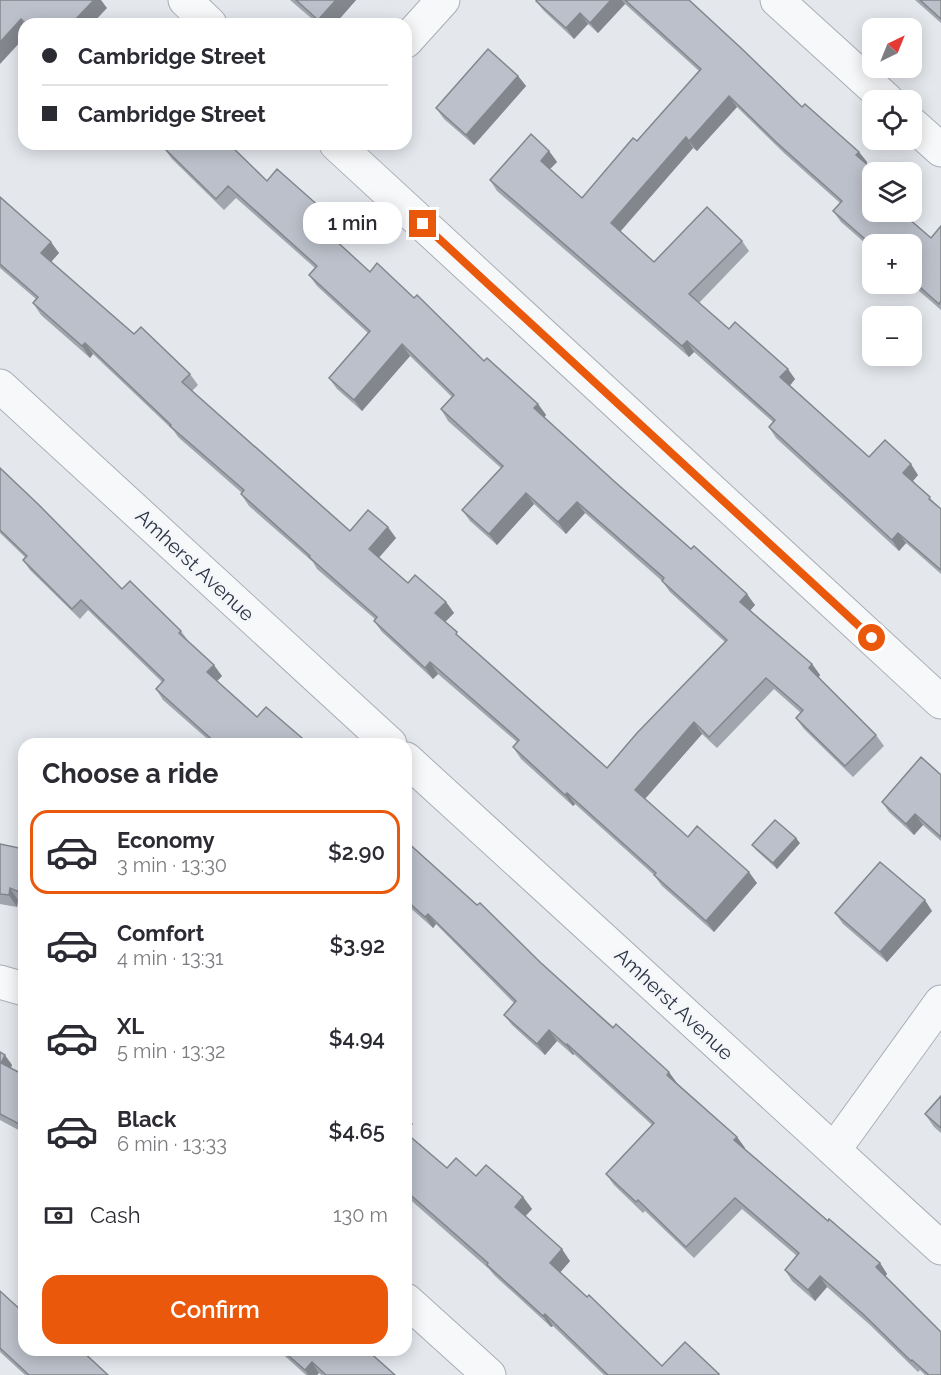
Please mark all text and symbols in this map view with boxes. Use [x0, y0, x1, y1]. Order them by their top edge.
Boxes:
north arrow [862, 18, 922, 78]
map controls [862, 18, 922, 366]
text: Cambridge Street [78, 43, 266, 69]
button: locate [862, 90, 922, 150]
text: Cambridge Street [78, 101, 266, 127]
button: layers [862, 162, 922, 222]
callout: 1 min [303, 203, 402, 245]
route end [409, 210, 436, 237]
text: 1 min [328, 211, 377, 235]
button: + [862, 234, 922, 294]
button: − [862, 306, 922, 366]
street label: Amherst Avenue [131, 504, 259, 626]
route start [858, 624, 885, 651]
text: Choose a ride [42, 758, 218, 789]
icon: car [45, 825, 99, 879]
text: Economy [117, 827, 215, 853]
text: $2.90 [328, 839, 385, 865]
text: 3 min · 13:30 [117, 853, 227, 877]
icon: car [45, 918, 99, 972]
text: Comfort [117, 920, 204, 946]
text: $3.92 [329, 932, 385, 958]
street label: Amherst Avenue [610, 943, 738, 1065]
text: 4 min · 13:31 [117, 946, 224, 970]
icon: car [45, 1011, 99, 1065]
text: XL [117, 1013, 144, 1039]
text: $4.94 [329, 1025, 385, 1051]
text: 5 min · 13:32 [117, 1039, 225, 1063]
icon: car [45, 1104, 99, 1158]
text: Black [117, 1106, 176, 1132]
text: $4.65 [329, 1118, 385, 1144]
text: 6 min · 13:33 [117, 1132, 227, 1156]
icon: cash [42, 1199, 75, 1232]
text: Cash [90, 1202, 141, 1228]
text: 130 m [333, 1203, 388, 1227]
button: Confirm [42, 1275, 388, 1344]

